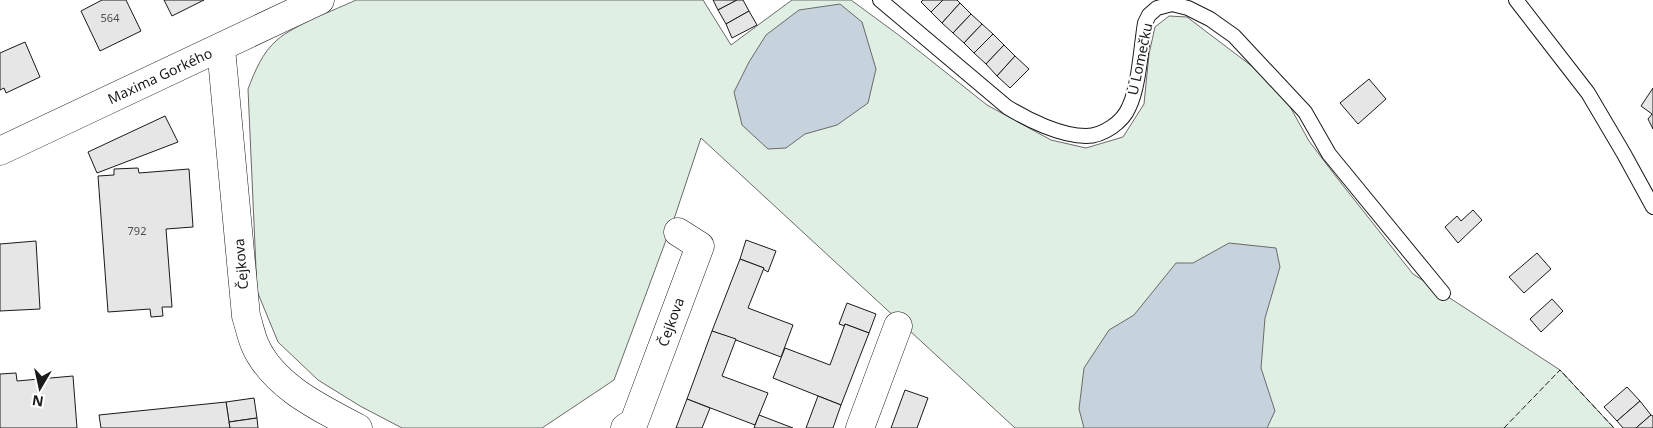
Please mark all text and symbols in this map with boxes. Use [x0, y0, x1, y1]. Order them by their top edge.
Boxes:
house number: 564 [101, 10, 120, 25]
street label: U Lomečku [1123, 21, 1156, 97]
street label: Maxima Gorkého [105, 43, 215, 108]
house number: 792 [128, 223, 146, 238]
street label: Čejkova [229, 238, 252, 290]
street label: Čejkova [653, 295, 688, 349]
north arrow [15, 363, 65, 413]
text: N [31, 391, 45, 412]

